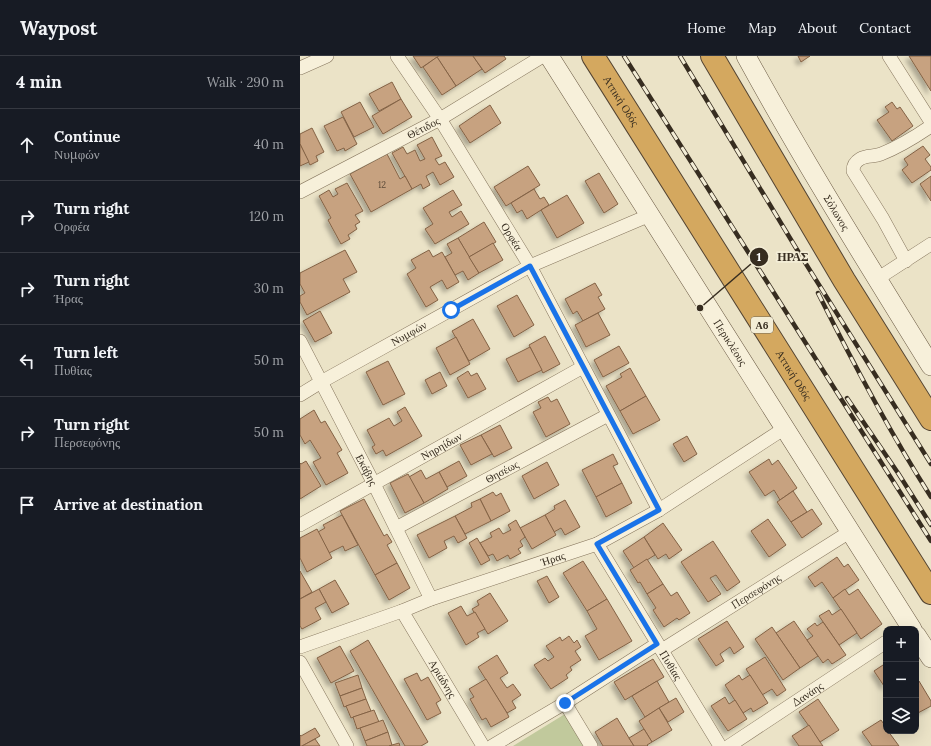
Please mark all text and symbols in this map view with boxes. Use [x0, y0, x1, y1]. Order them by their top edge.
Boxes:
text: Waypost [20, 16, 97, 40]
text: Home [687, 19, 726, 37]
text: Map [748, 19, 776, 37]
text: About [798, 19, 837, 37]
text: Contact [859, 19, 911, 37]
text: 4 min [16, 71, 62, 93]
street label: Αττική Οδός [600, 73, 643, 129]
text: Walk · 290 m [207, 74, 284, 91]
street label: Θέτιδος [404, 113, 443, 142]
text: Continue [54, 127, 120, 146]
icon: ahead [16, 134, 38, 156]
text: 40 m [254, 136, 284, 153]
text: Νυμφών [54, 146, 100, 163]
house number: 12 [378, 179, 386, 190]
street label: Σόλωνος [821, 192, 853, 234]
text: Turn right [54, 199, 130, 218]
icon: right [16, 206, 38, 228]
text: 120 m [249, 208, 284, 225]
text: Ορφέα [54, 218, 90, 235]
street label: Ορφέα [498, 220, 526, 253]
callout: ΗΡΑΣ [749, 245, 816, 269]
text: 1 [757, 249, 762, 264]
text: ΗΡΑΣ [777, 249, 809, 264]
text: Turn right [54, 271, 130, 290]
icon: right [16, 278, 38, 300]
text: 30 m [254, 280, 284, 297]
text: Ήρας [54, 290, 83, 307]
route start [442, 301, 460, 319]
street label: Περικλέους [711, 317, 751, 369]
road number: Α6 [751, 317, 773, 333]
street label: Νυμφών [388, 318, 429, 349]
text: Turn left [54, 343, 118, 362]
street label: Αττική Οδός [773, 347, 815, 403]
icon: left [16, 350, 38, 372]
text: 50 m [254, 352, 284, 369]
text: Πυθίας [54, 362, 92, 379]
text: Turn right [54, 415, 130, 434]
icon: right [16, 422, 38, 444]
text: 50 m [254, 424, 284, 441]
street label: Νηρηίδων [418, 429, 465, 463]
text: Περσεφόνης [54, 434, 120, 451]
street label: Εκάβης [353, 452, 381, 489]
street label: Θησέως [483, 457, 522, 486]
icon: arrive [16, 494, 38, 516]
text: Arrive at destination [54, 495, 203, 514]
street label: Ήρας [538, 548, 567, 569]
street label: Περσεφόνης [728, 570, 784, 612]
map controls [883, 626, 919, 734]
button: + [883, 626, 919, 662]
street label: Πυθίας [656, 648, 686, 683]
street label: Αριάδνης [426, 657, 460, 701]
button: − [883, 662, 919, 698]
street label: Δανάης [789, 678, 826, 709]
route end [556, 694, 574, 712]
button: layers [883, 698, 919, 734]

